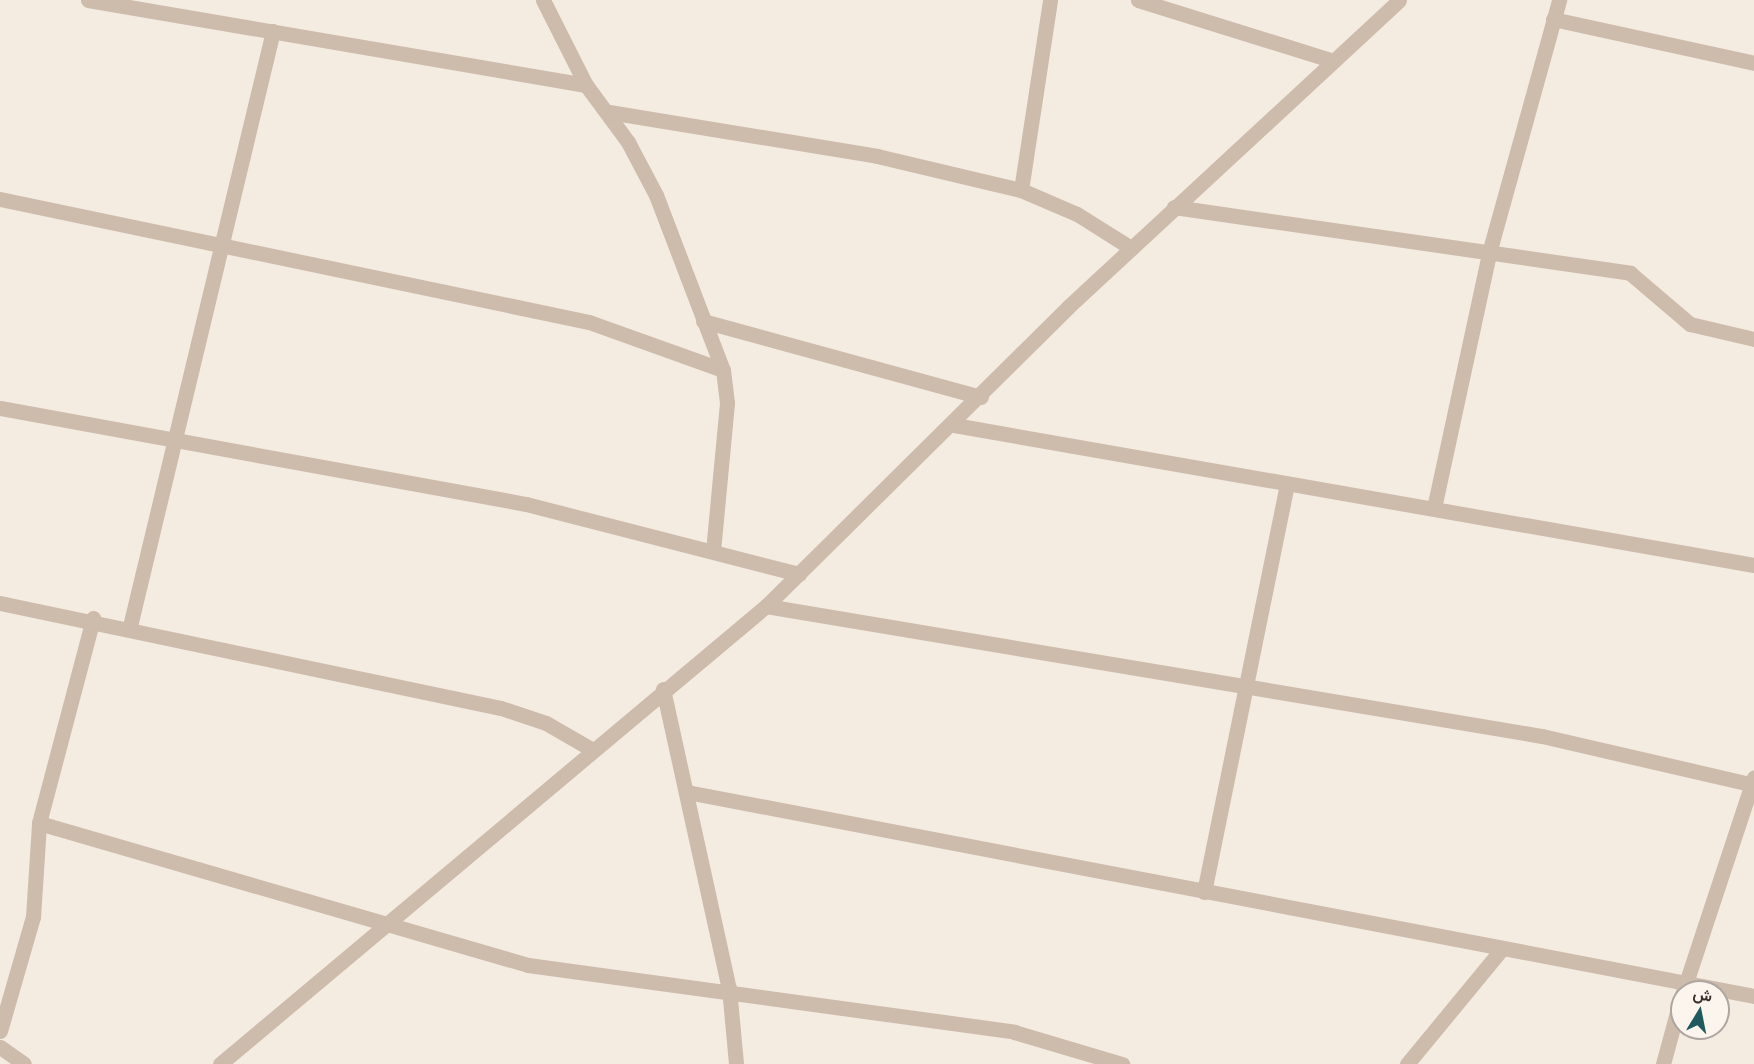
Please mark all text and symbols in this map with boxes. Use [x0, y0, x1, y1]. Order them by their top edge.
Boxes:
north arrow [1670, 980, 1730, 1040]
text: ش [1692, 983, 1714, 1006]

